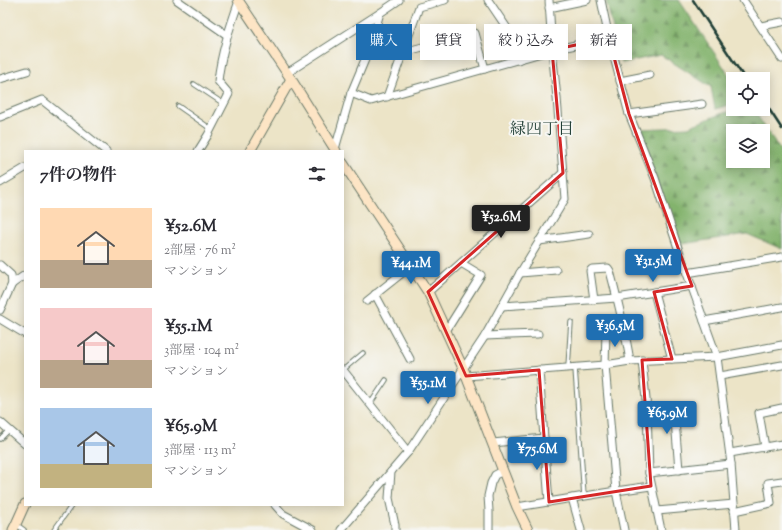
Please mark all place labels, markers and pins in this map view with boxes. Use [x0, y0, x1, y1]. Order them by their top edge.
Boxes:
pin: ¥52.6M [468, 205, 534, 239]
pin: ¥31.5M [620, 249, 686, 283]
pin: ¥44.1M [378, 251, 444, 285]
pin: ¥36.5M [582, 314, 648, 348]
pin: ¥55.1M [395, 371, 461, 405]
pin: ¥65.9M [634, 401, 700, 435]
pin: ¥75.6M [504, 437, 570, 471]

